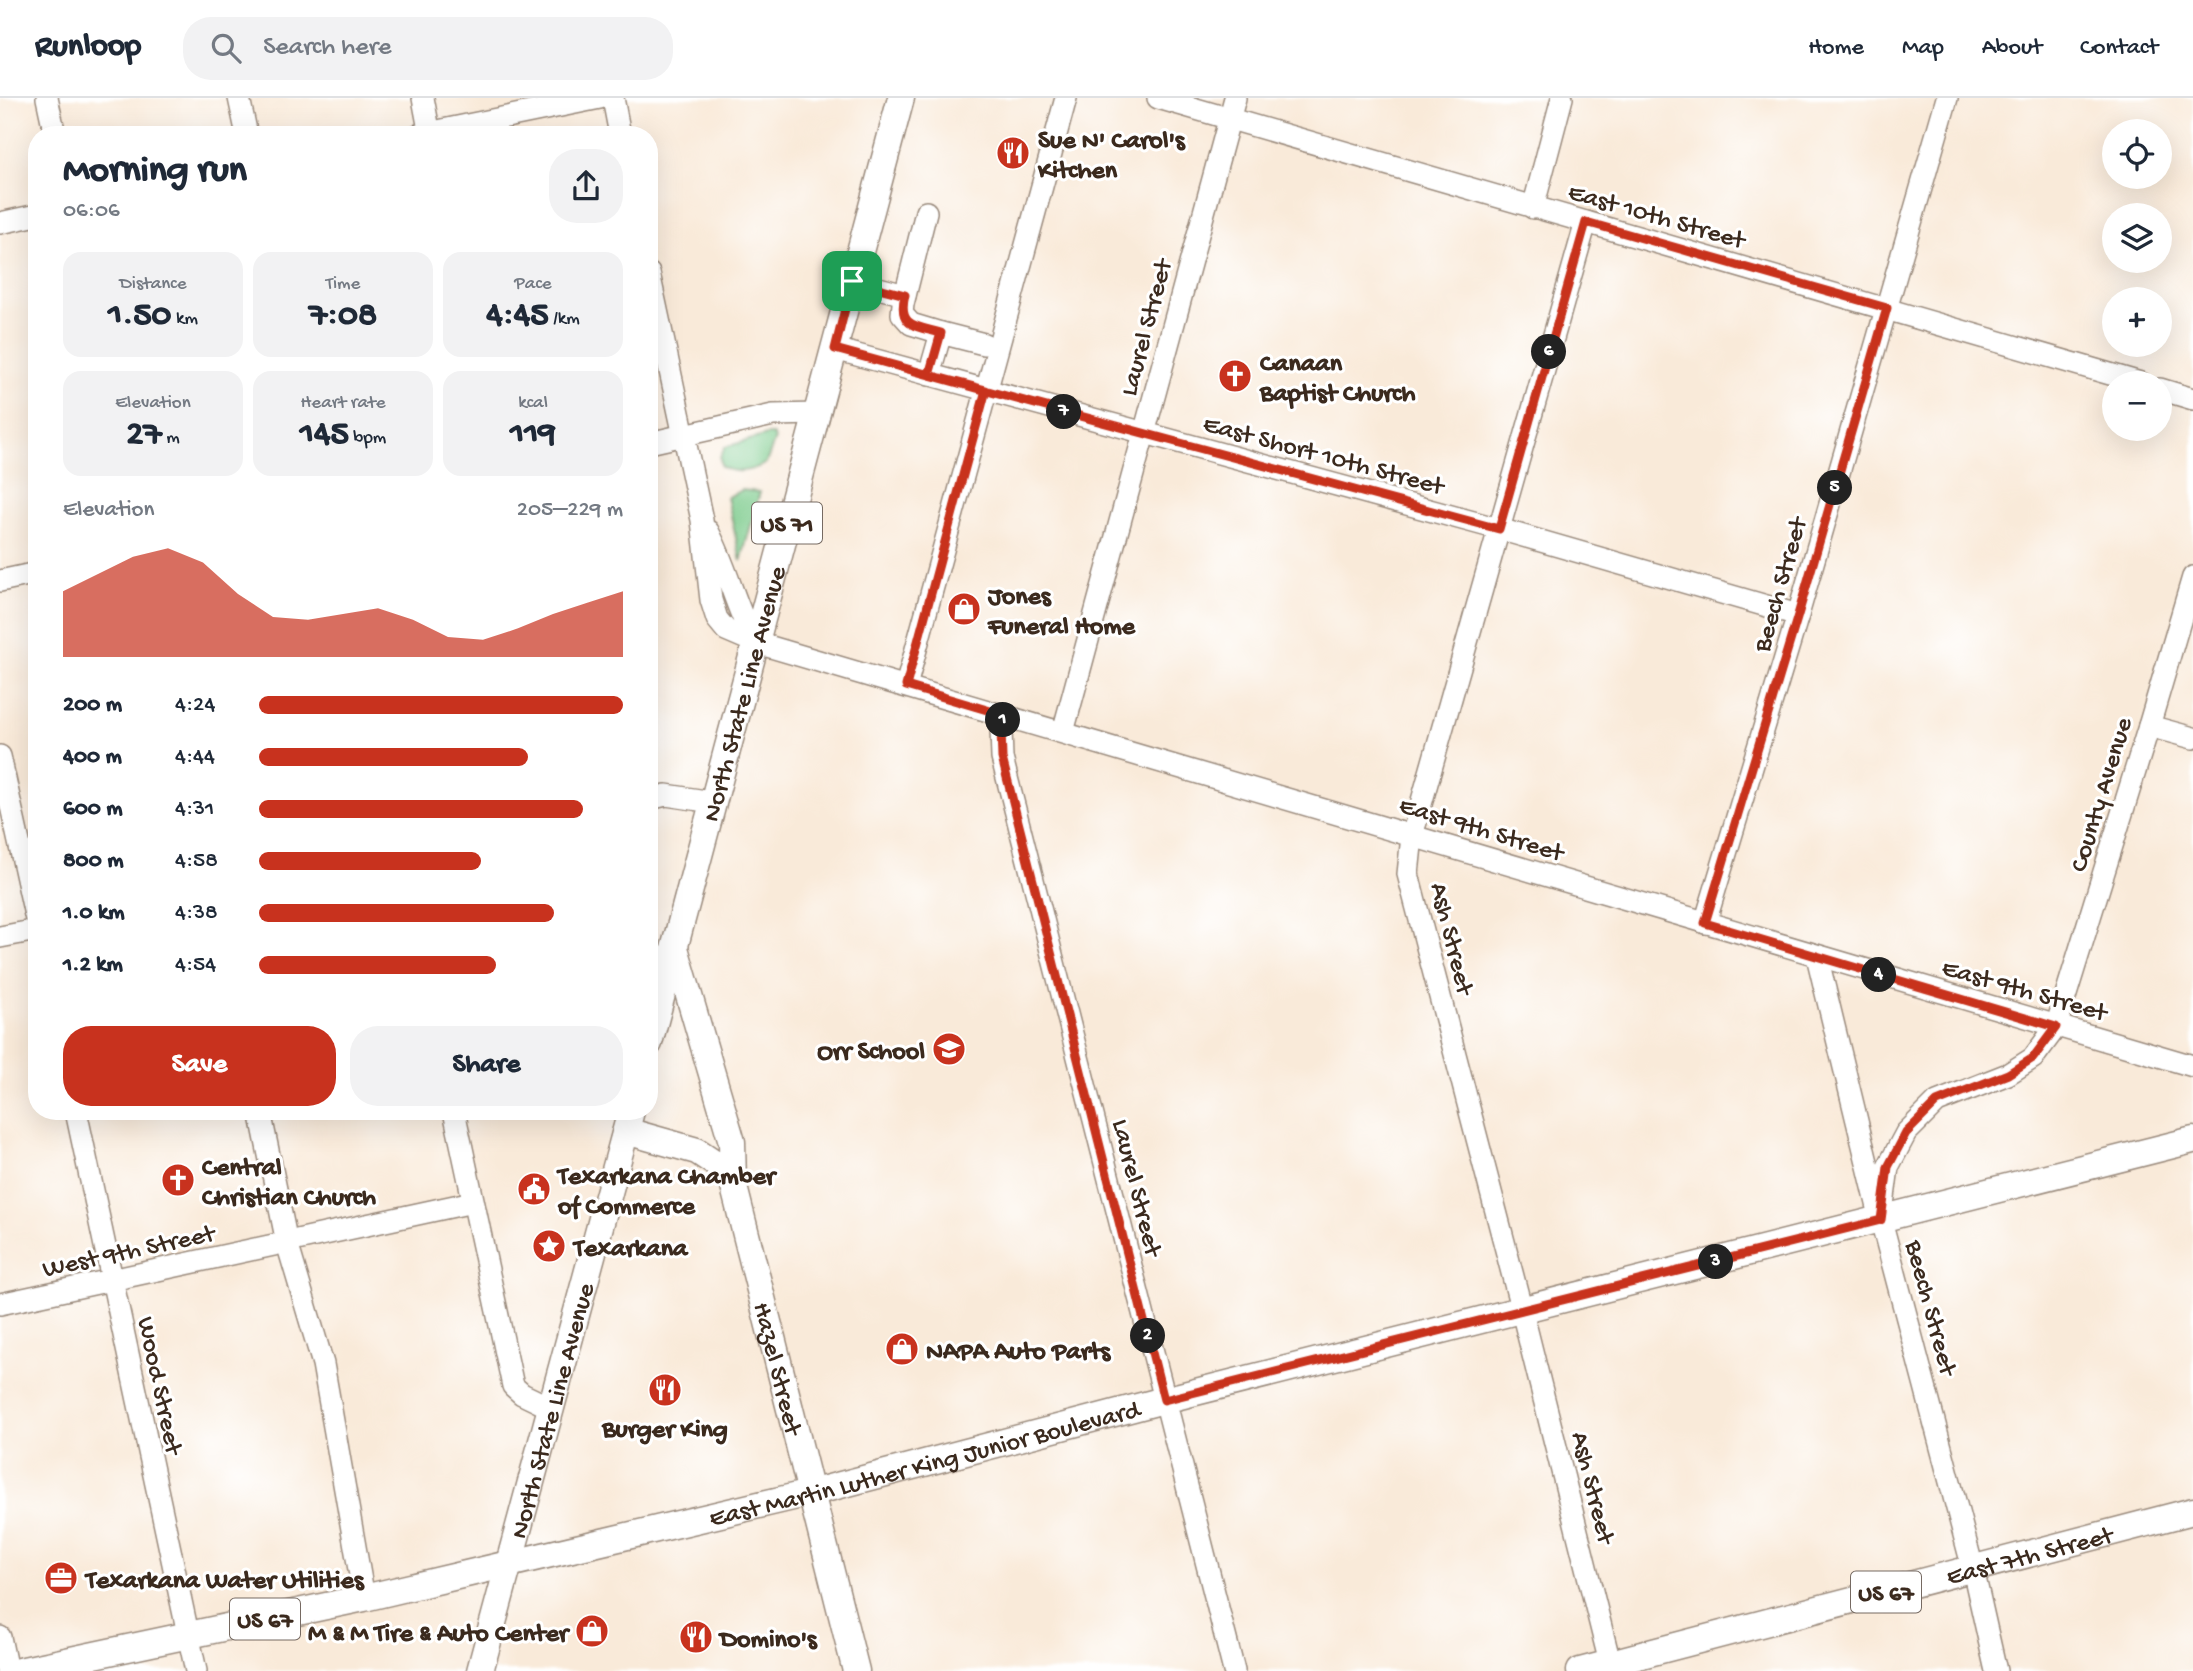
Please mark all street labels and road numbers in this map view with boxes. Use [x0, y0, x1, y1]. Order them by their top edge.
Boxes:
street label: East 10th Street [1564, 178, 1750, 259]
street label: Laurel Street [1115, 254, 1182, 400]
street label: East Short 10th Street [1199, 410, 1449, 505]
road number: US 71 [752, 502, 822, 544]
street label: Beech Street [1748, 512, 1817, 657]
street label: North State Line Avenue [698, 563, 796, 826]
street label: County Avenue [2065, 714, 2142, 876]
street label: East 9th Street [1395, 792, 1569, 872]
street label: Ash Street [1421, 880, 1479, 1001]
street label: East 9th Street [1938, 954, 2112, 1031]
street label: Laurel Street [1103, 1116, 1167, 1262]
street label: West 9th Street [40, 1220, 220, 1287]
street label: Beech Street [1896, 1236, 1962, 1381]
street label: North State Line Avenue [505, 1280, 604, 1543]
street label: Hazel Street [744, 1300, 807, 1441]
street label: Wood Street [128, 1314, 188, 1460]
street label: East Martin Luther King Junior Boulevard [707, 1396, 1145, 1536]
street label: Ash Street [1562, 1429, 1620, 1550]
street label: East 7th Street [1944, 1521, 2119, 1595]
road number: US 67 [1851, 1572, 1921, 1612]
road number: US 67 [230, 1598, 300, 1639]

